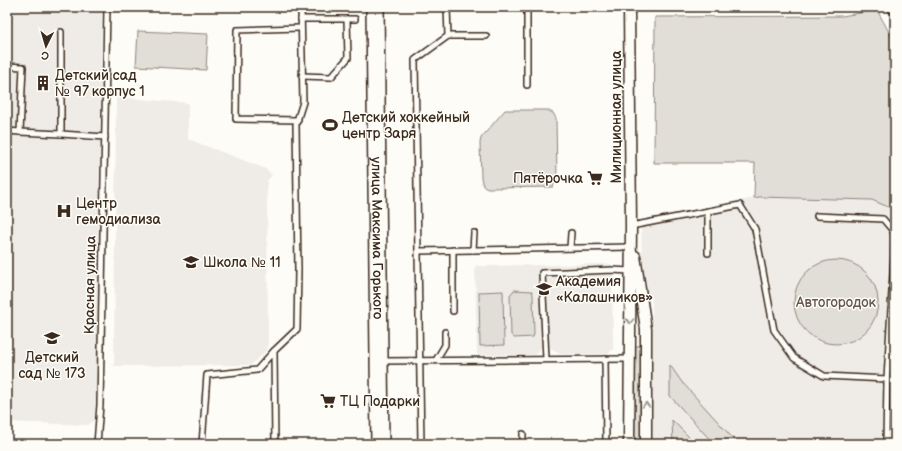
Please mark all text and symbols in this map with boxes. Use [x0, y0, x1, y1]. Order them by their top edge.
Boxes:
north arrow [26, 26, 66, 66]
text: С [40, 49, 50, 62]
street label: Милиционная улица [608, 50, 625, 184]
place label: Детский сад № 97 корпус 1 [55, 67, 145, 100]
building icon: Детский сад № 97 корпус 1 [34, 74, 52, 92]
place label: Детский хоккейный центр Заря [342, 109, 470, 142]
sports icon: Детский хоккейный центр Заря [321, 116, 339, 134]
street label: улица Максима Горького [368, 157, 387, 319]
supermarket icon: Пятёрочка [586, 169, 604, 187]
place label: Пятёрочка [513, 170, 584, 187]
place label: Центр гемодиализа [76, 195, 162, 228]
hospital icon: Центр гемодиализа [55, 202, 73, 220]
street label: Красная улица [81, 235, 99, 334]
school or university icon: Школа № 11 [182, 253, 200, 271]
place label: Школа № 11 [203, 254, 281, 271]
place label: Академия «Калашников» [555, 273, 653, 306]
school or university icon: Академия «Калашников» [535, 280, 553, 298]
park label: Автогородок [795, 294, 876, 311]
one-way arrow [625, 318, 634, 324]
school or university icon: Детский сад № 173 [43, 329, 61, 347]
place label: Детский сад № 173 [18, 349, 86, 382]
supermarket icon: ТЦ Подарки [319, 392, 337, 410]
place label: ТЦ Подарки [340, 393, 420, 410]
one-way arrow [642, 402, 650, 408]

